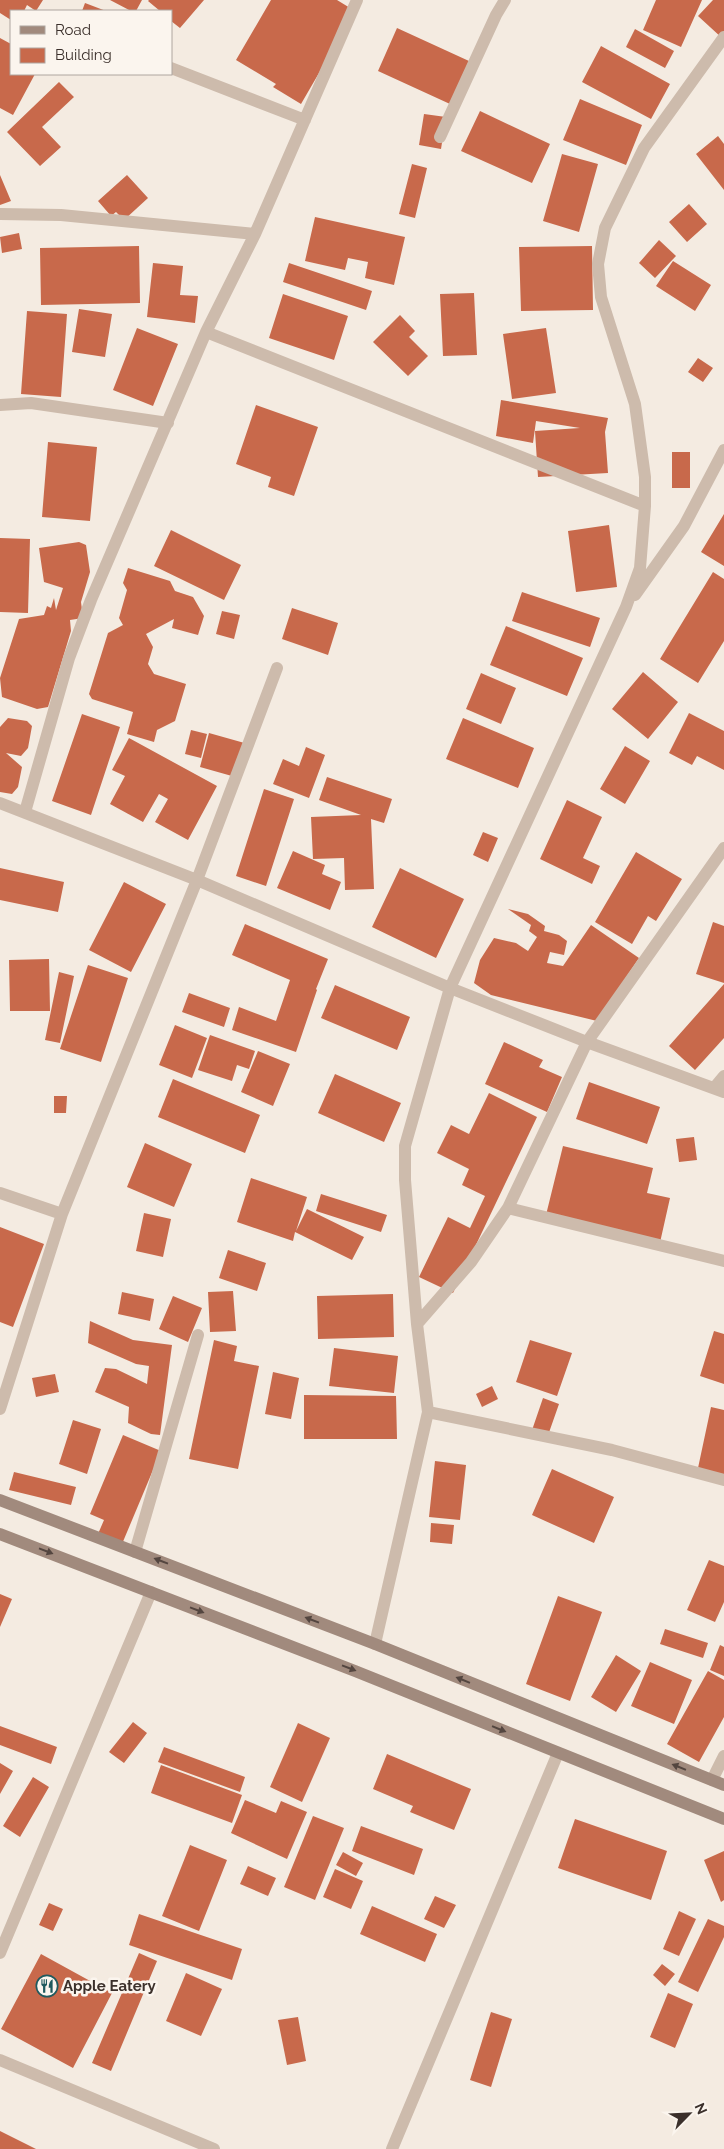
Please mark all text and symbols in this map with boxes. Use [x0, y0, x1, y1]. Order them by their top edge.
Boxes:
legend [10, 10, 172, 75]
text: Road [55, 21, 91, 39]
text: Building [55, 46, 112, 64]
one-way arrow [38, 1548, 53, 1555]
one-way arrow [153, 1557, 168, 1564]
one-way arrow [190, 1606, 205, 1614]
one-way arrow [304, 1616, 319, 1624]
one-way arrow [341, 1665, 356, 1673]
one-way arrow [455, 1676, 470, 1684]
one-way arrow [492, 1726, 507, 1733]
one-way arrow [671, 1763, 686, 1771]
restaurant icon: Apple Eatery [35, 1974, 59, 1998]
place label: Apple Eatery [63, 1977, 156, 1995]
north arrow [664, 2089, 714, 2139]
text: N [691, 2101, 710, 2117]

